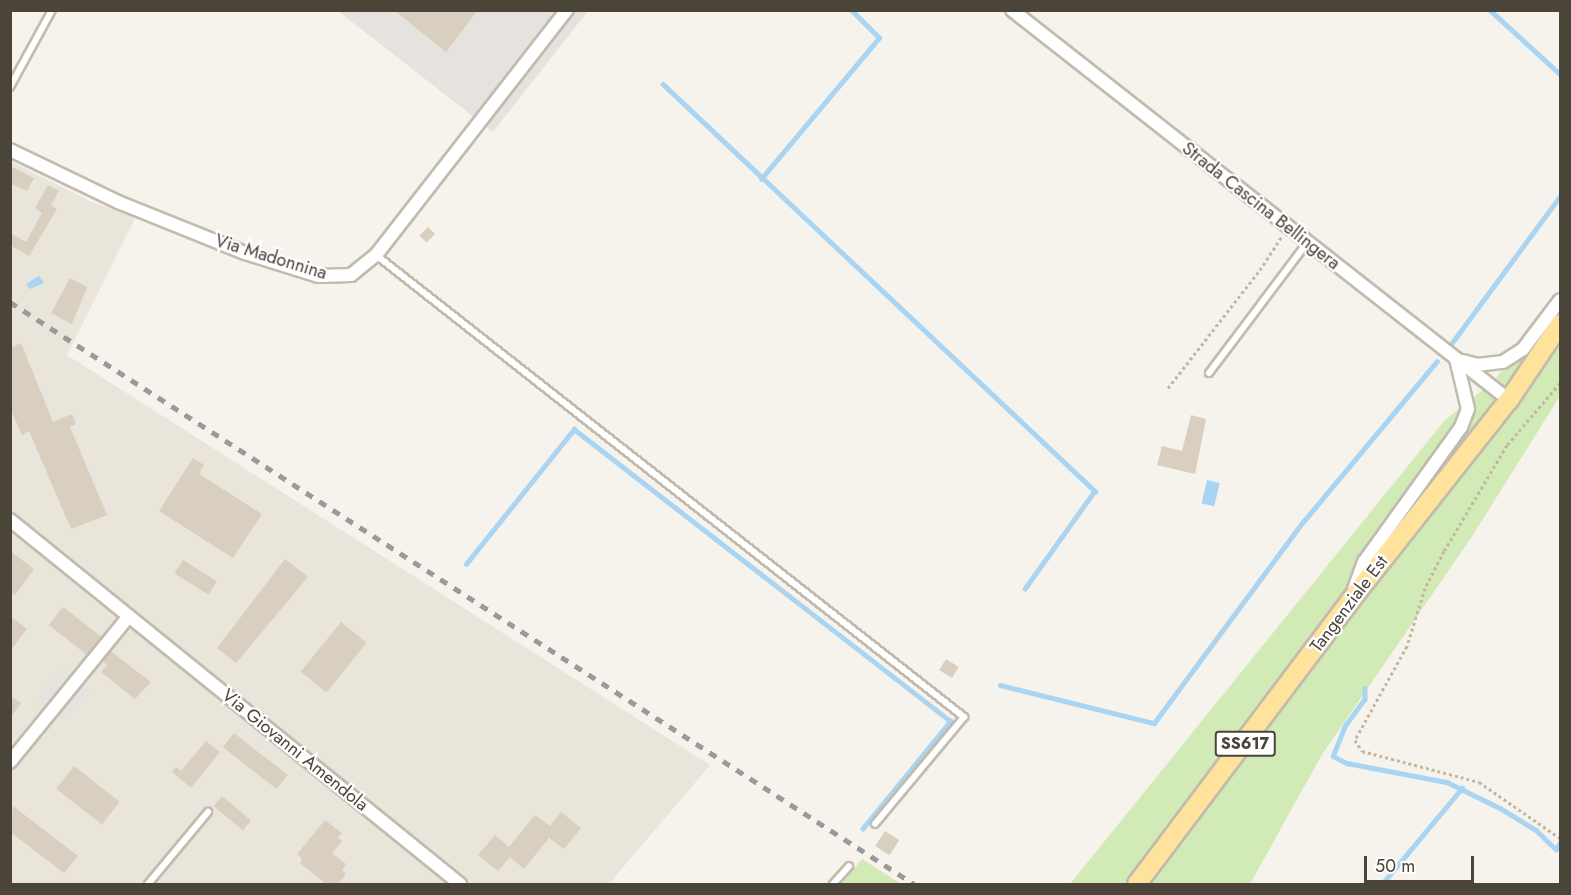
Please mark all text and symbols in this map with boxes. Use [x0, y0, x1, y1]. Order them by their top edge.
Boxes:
street label: Strada Cascina Bellingera [1178, 138, 1344, 274]
street label: Via Madonnina [213, 230, 329, 284]
street label: Tangenziale Est [1306, 551, 1392, 657]
street label: Via Giovanni Amendola [218, 684, 372, 816]
road number: SS617 [1214, 731, 1276, 757]
scale bar [1367, 844, 1476, 882]
text: 50 m [1375, 853, 1415, 879]

